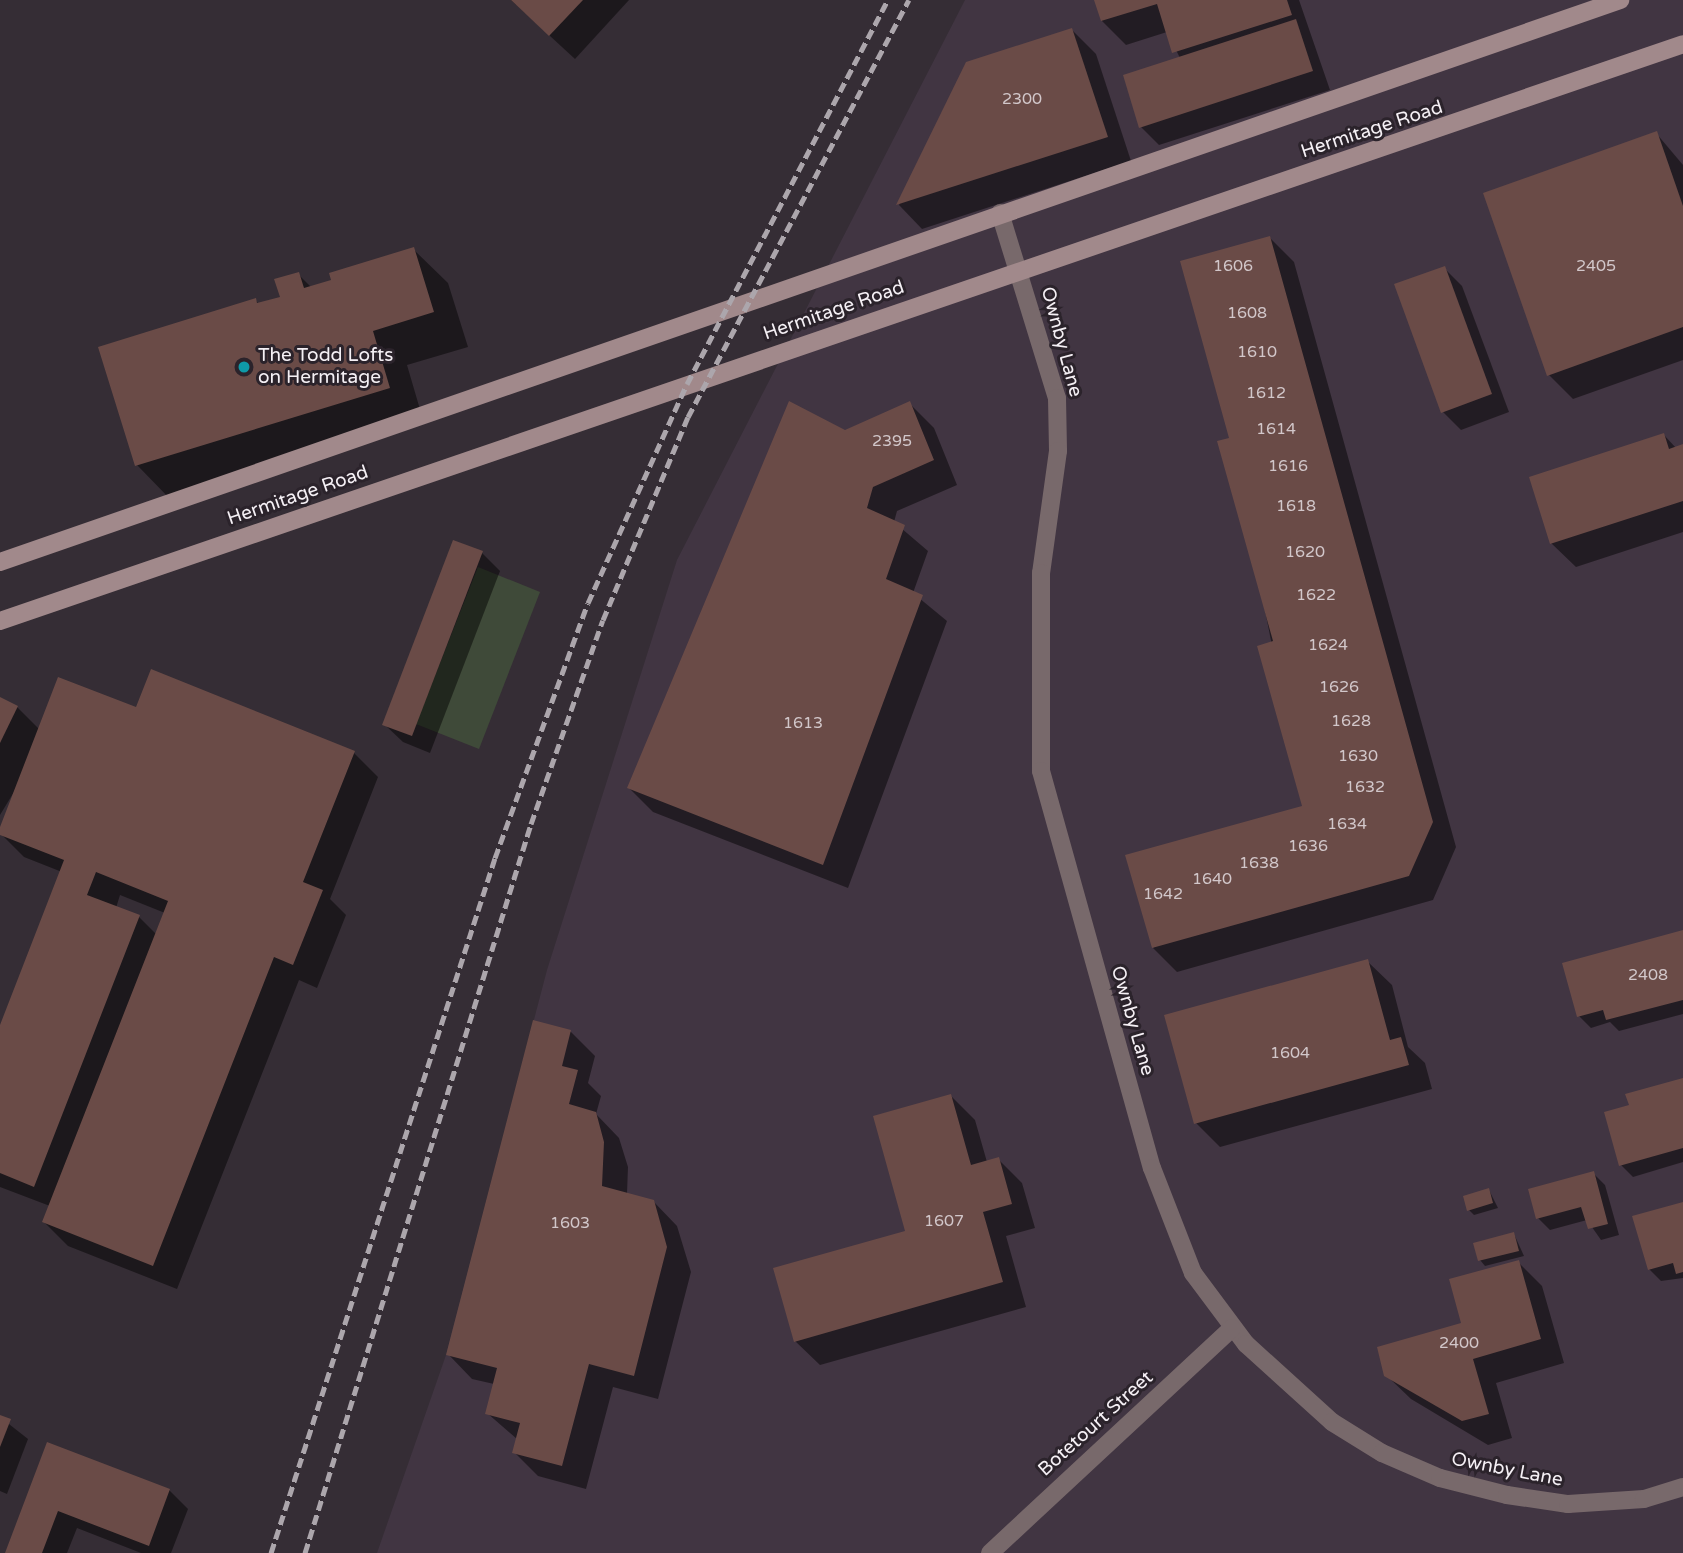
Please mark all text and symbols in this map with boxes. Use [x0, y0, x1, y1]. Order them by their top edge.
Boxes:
house number: 2300 [1002, 89, 1042, 109]
street label: Hermitage Road [1298, 96, 1446, 164]
house number: 1606 [1213, 256, 1253, 276]
house number: 2405 [1576, 256, 1616, 276]
street label: Hermitage Road [760, 276, 908, 346]
street label: Ownby Lane [1035, 284, 1087, 400]
house number: 1608 [1227, 303, 1267, 323]
house number: 1610 [1237, 342, 1277, 362]
place label: The Todd Lofts on Hermitage [258, 345, 393, 389]
marker: The Todd Lofts on Hermitage [236, 359, 252, 375]
house number: 1612 [1246, 383, 1286, 403]
house number: 1614 [1256, 419, 1296, 439]
house number: 2395 [872, 431, 912, 451]
house number: 1616 [1268, 456, 1308, 476]
street label: Hermitage Road [224, 461, 372, 531]
house number: 1618 [1276, 496, 1316, 516]
house number: 1620 [1285, 542, 1325, 562]
house number: 1622 [1296, 585, 1336, 605]
house number: 1624 [1308, 635, 1348, 655]
house number: 1626 [1319, 677, 1359, 697]
house number: 1628 [1331, 711, 1371, 731]
house number: 1613 [783, 713, 823, 733]
house number: 1630 [1338, 746, 1378, 766]
house number: 1632 [1345, 777, 1385, 797]
house number: 1634 [1327, 814, 1367, 834]
house number: 1636 [1288, 836, 1328, 856]
house number: 1638 [1239, 853, 1279, 873]
house number: 1640 [1192, 869, 1232, 889]
house number: 1642 [1143, 884, 1183, 904]
street label: Ownby Lane [1105, 964, 1159, 1078]
house number: 2408 [1628, 965, 1668, 985]
house number: 1604 [1270, 1043, 1310, 1063]
house number: 1607 [924, 1211, 964, 1231]
house number: 1603 [550, 1213, 590, 1233]
house number: 2400 [1439, 1333, 1479, 1353]
street label: Botetourt Street [1034, 1367, 1158, 1481]
street label: Ownby Lane [1449, 1448, 1565, 1492]

